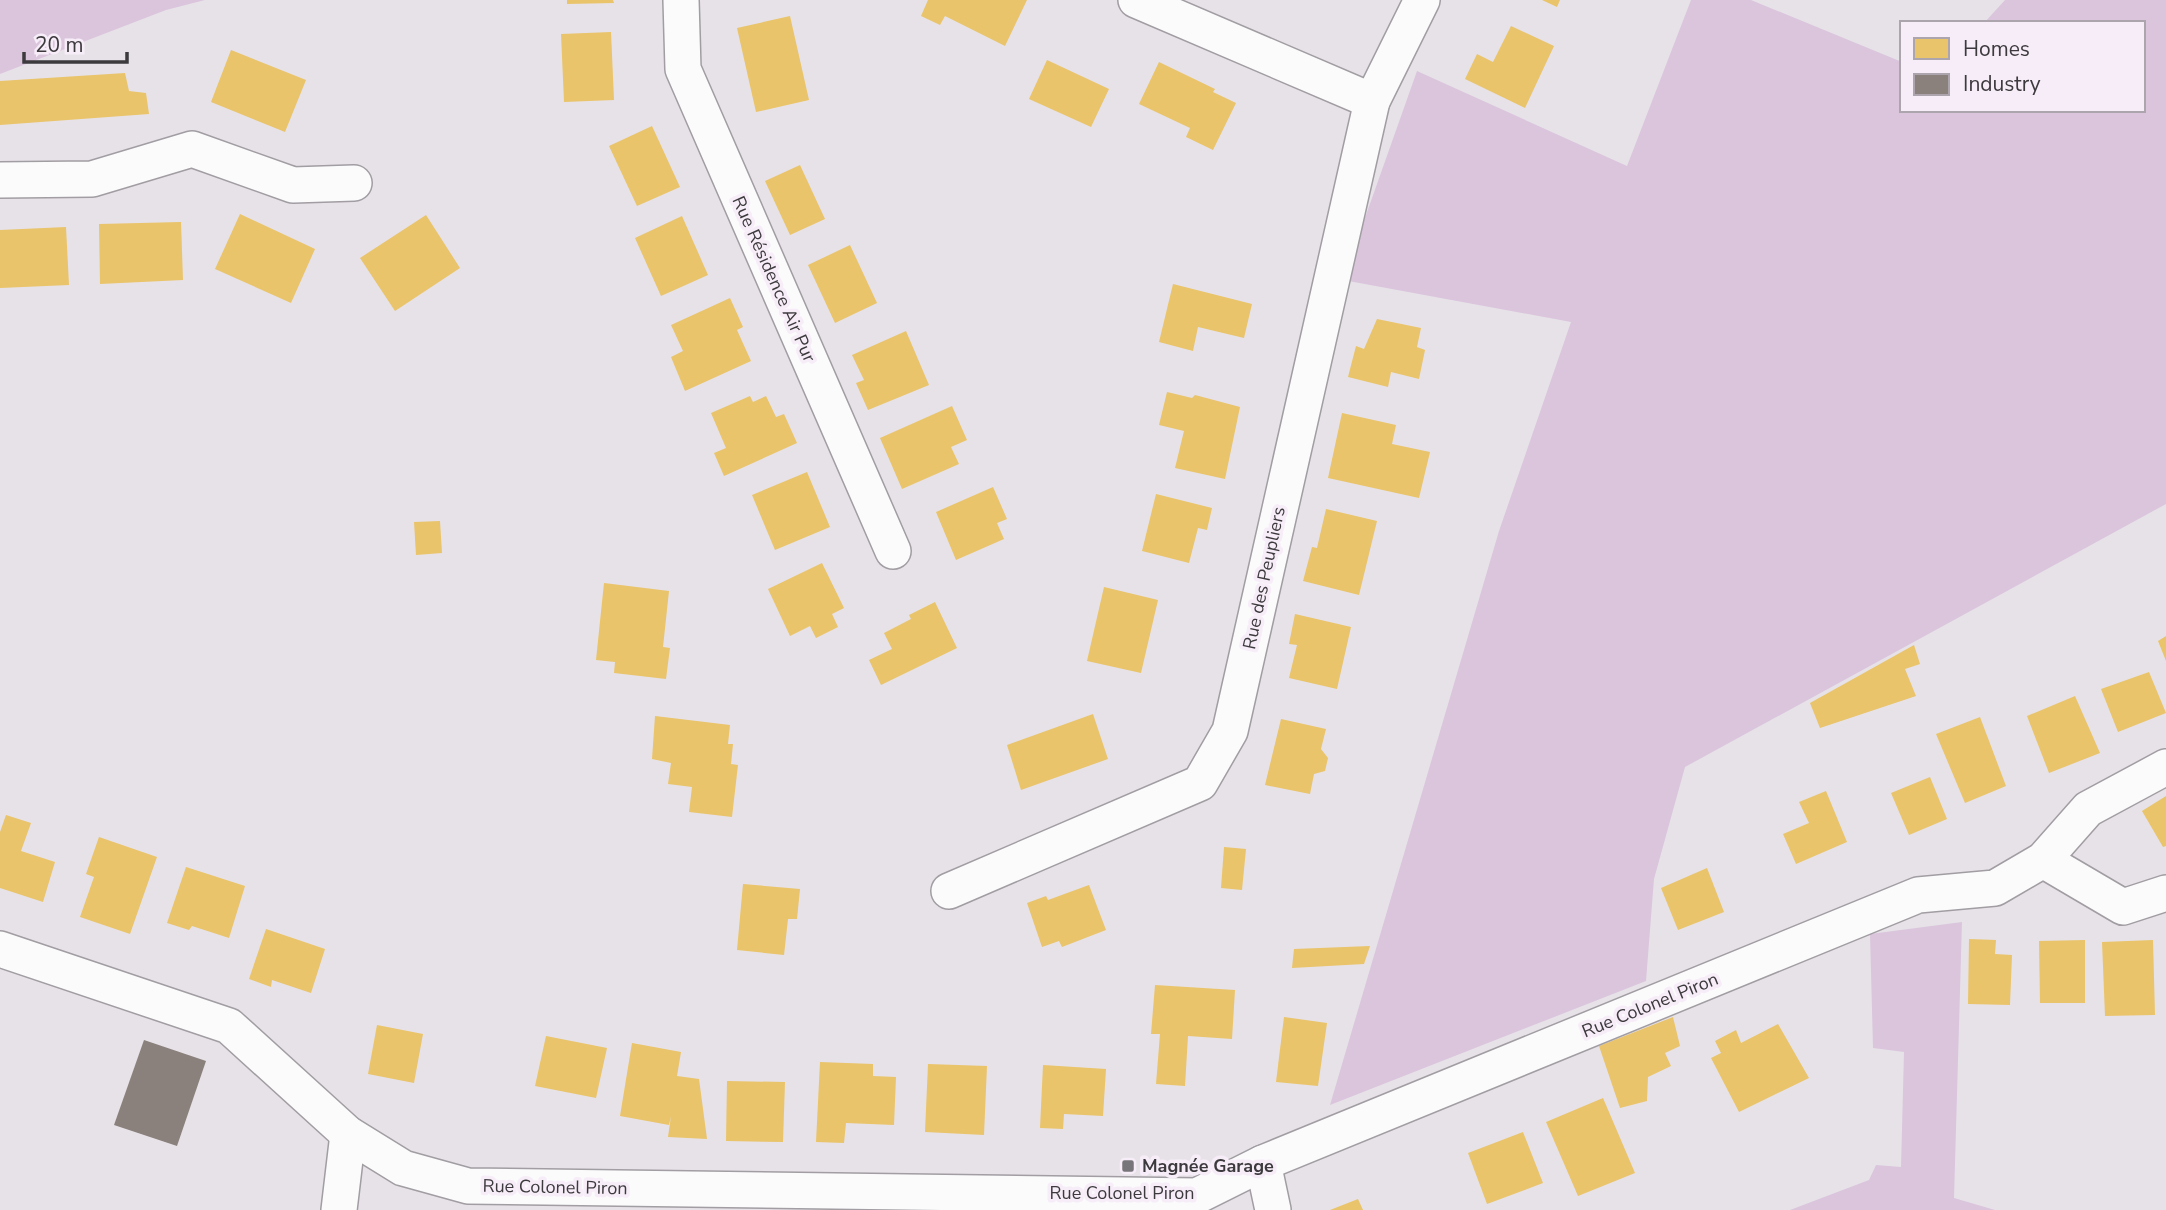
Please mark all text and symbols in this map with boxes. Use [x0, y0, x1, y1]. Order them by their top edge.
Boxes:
scale bar [24, 21, 128, 65]
legend [1900, 21, 2145, 112]
text: 20 m [35, 31, 84, 59]
text: Homes [1963, 35, 2030, 63]
text: Industry [1963, 70, 2041, 98]
street label: Rue Résidence Air Pur [727, 192, 822, 366]
street label: Rue des Peupliers [1237, 505, 1291, 651]
street label: Rue Colonel Piron [1578, 967, 1722, 1043]
place label: Magnée Garage [1142, 1154, 1274, 1178]
marker: Magnée Garage [1120, 1158, 1136, 1174]
street label: Rue Colonel Piron [482, 1174, 628, 1200]
street label: Rue Colonel Piron [1050, 1181, 1194, 1205]

